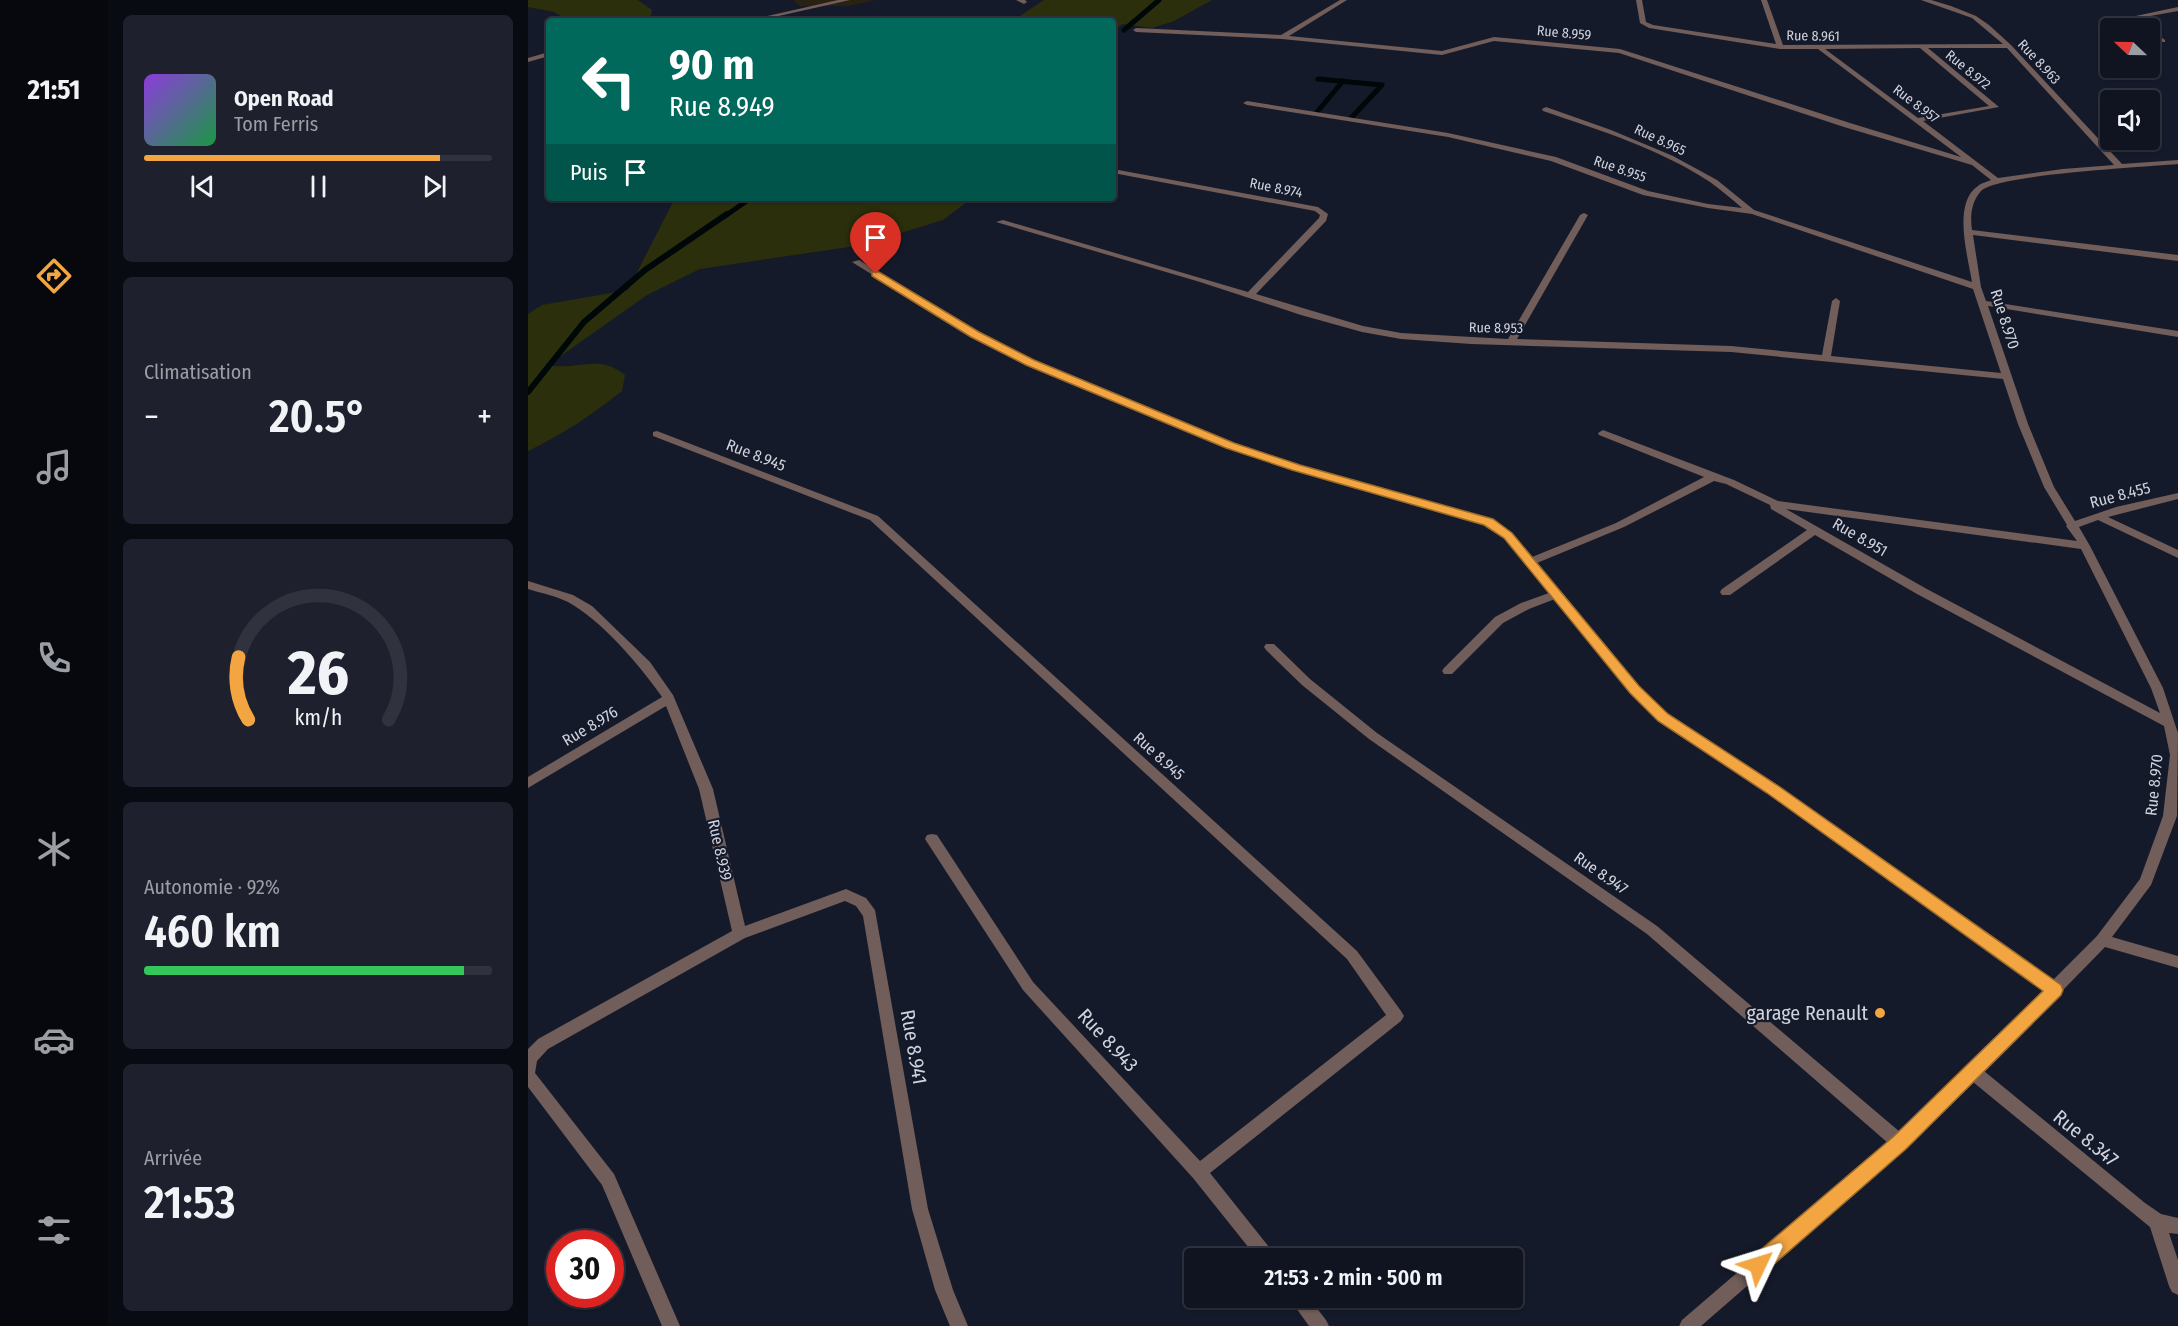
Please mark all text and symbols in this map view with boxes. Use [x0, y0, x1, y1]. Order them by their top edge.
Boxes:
north arrow [2100, 18, 2160, 78]
map controls [2100, 18, 2160, 150]
street label: Rue 8.959 [1536, 22, 1592, 44]
street label: Rue 8.961 [1786, 27, 1840, 45]
street label: Rue 8.963 [2014, 36, 2064, 88]
text: 90 m [669, 40, 754, 90]
icon: left [570, 42, 648, 120]
street label: Rue 8.972 [1942, 47, 1994, 93]
text: 21:51 [27, 74, 81, 106]
street label: Rue 8.957 [1890, 81, 1943, 127]
text: Open Road [234, 85, 334, 112]
button: sound [2100, 90, 2160, 150]
text: Rue 8.949 [669, 91, 775, 123]
text: Tom Ferris [234, 112, 318, 136]
street label: Rue 8.965 [1632, 121, 1688, 159]
street label: Rue 8.955 [1592, 152, 1648, 186]
icon: arrive [619, 156, 652, 189]
text: Puis [570, 159, 607, 186]
icon: previous [186, 170, 219, 203]
icon: pause [302, 170, 335, 203]
icon: next [418, 170, 451, 203]
street label: Rue 8.974 [1248, 175, 1304, 201]
pin [850, 212, 901, 274]
icon: arrive [859, 221, 892, 254]
icon: directions [33, 255, 75, 297]
street label: Rue 8.970 [1986, 287, 2024, 351]
street label: Rue 8.953 [1469, 319, 1523, 337]
text: Climatisation [144, 360, 252, 384]
text: 20.5° [269, 390, 367, 444]
text: − [144, 397, 159, 437]
text: + [477, 397, 492, 437]
street label: Rue 8.945 [724, 435, 788, 475]
icon: music [33, 446, 75, 488]
street label: Rue 8.455 [2088, 478, 2152, 512]
street label: Rue 8.951 [1829, 514, 1891, 560]
text: 26 [286, 636, 349, 711]
icon: phone [33, 637, 75, 679]
street label: Rue 8.976 [559, 702, 621, 750]
text: km/h [294, 705, 342, 731]
street label: Rue 8.945 [1129, 728, 1189, 784]
street label: Rue 8.970 [2141, 753, 2167, 817]
street label: Rue 8.939 [704, 818, 736, 883]
icon: climate [33, 828, 75, 870]
street label: Rue 8.947 [1570, 848, 1632, 899]
text: Autonomie · 92% [144, 875, 280, 899]
text: 460 km [144, 905, 281, 959]
place label: garage Renault [1746, 1001, 1868, 1025]
street label: Rue 8.943 [1073, 1003, 1143, 1077]
marker: garage Renault [1873, 1006, 1887, 1020]
street label: Rue 8.941 [896, 1008, 932, 1086]
icon: car [33, 1019, 75, 1061]
street label: Rue 8.347 [2049, 1105, 2123, 1171]
text: Arrivée [144, 1146, 202, 1170]
text: 21:53 [144, 1176, 236, 1230]
icon: filters [33, 1209, 75, 1251]
speed limit sign: 30 [546, 1230, 624, 1308]
position arrow [1726, 1233, 1790, 1297]
text: 21:53 · 2 min · 500 m [1264, 1264, 1443, 1291]

